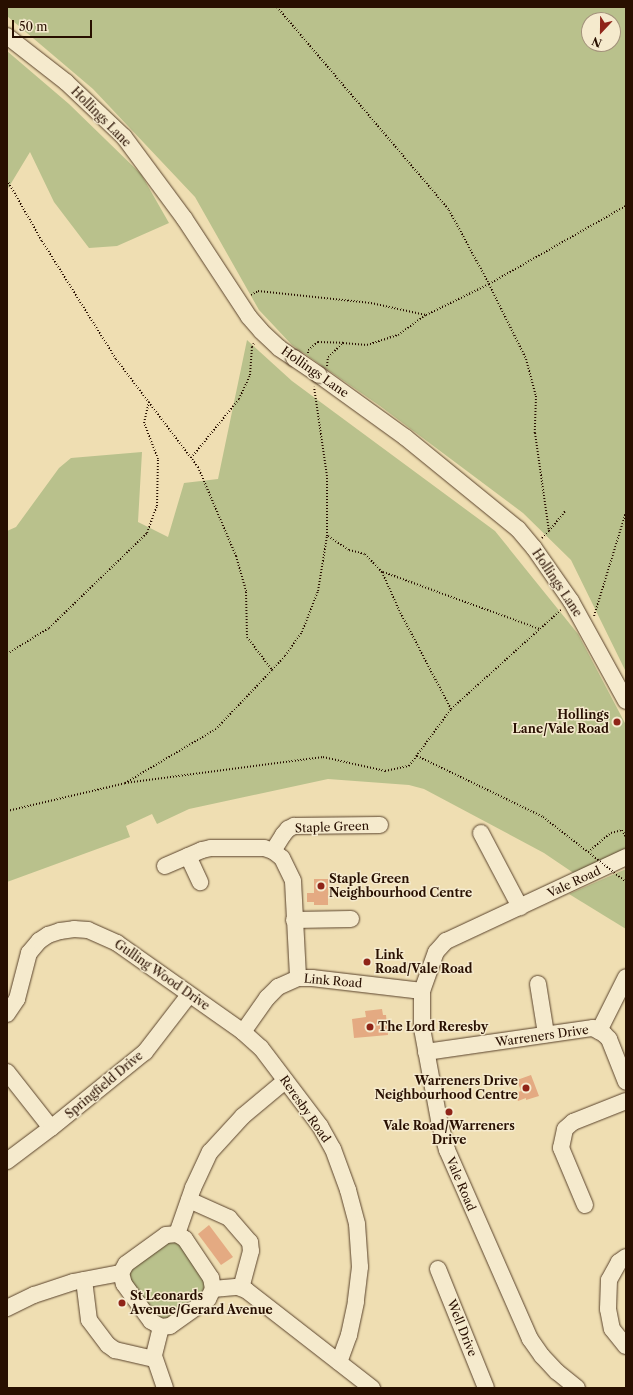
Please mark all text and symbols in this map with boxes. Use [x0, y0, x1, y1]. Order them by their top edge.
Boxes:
scale bar [14, 12, 94, 38]
north arrow [581, 12, 621, 52]
text: 50 m [19, 19, 48, 34]
text: N [590, 34, 604, 50]
street label: Hollings Lane [68, 84, 134, 150]
street label: Hollings Lane [279, 343, 351, 401]
street label: Hollings Lane [529, 546, 585, 620]
place label: Hollings Lane/Vale Road [513, 708, 609, 736]
marker: Hollings Lane/Vale Road [612, 717, 622, 727]
street label: Staple Green [295, 819, 369, 835]
street label: Vale Road [545, 863, 603, 901]
place label: Staple Green Neighbourhood Centre [329, 872, 472, 900]
marker: Staple Green Neighbourhood Centre [316, 881, 326, 891]
street label: Gulling Wood Drive [111, 937, 213, 1013]
place label: Link Road/Vale Road [375, 948, 473, 976]
marker: Link Road/Vale Road [362, 957, 372, 967]
street label: Link Road [303, 971, 363, 991]
place label: The Lord Reresby [378, 1020, 488, 1034]
marker: The Lord Reresby [365, 1022, 375, 1032]
street label: Warreners Drive [494, 1022, 590, 1050]
street label: Springfield Drive [62, 1048, 146, 1122]
street label: Reresby Road [277, 1073, 333, 1145]
place label: Warreners Drive Neighbourhood Centre [375, 1074, 518, 1102]
marker: Warreners Drive Neighbourhood Centre [521, 1083, 531, 1093]
marker: Vale Road/Warreners Drive [444, 1107, 454, 1117]
place label: Vale Road/Warreners Drive [383, 1119, 515, 1147]
street label: Vale Road [443, 1155, 479, 1213]
place label: St Leonards Avenue/Gerard Avenue [130, 1289, 273, 1317]
street label: Well Drive [444, 1297, 480, 1359]
marker: St Leonards Avenue/Gerard Avenue [117, 1298, 127, 1308]

